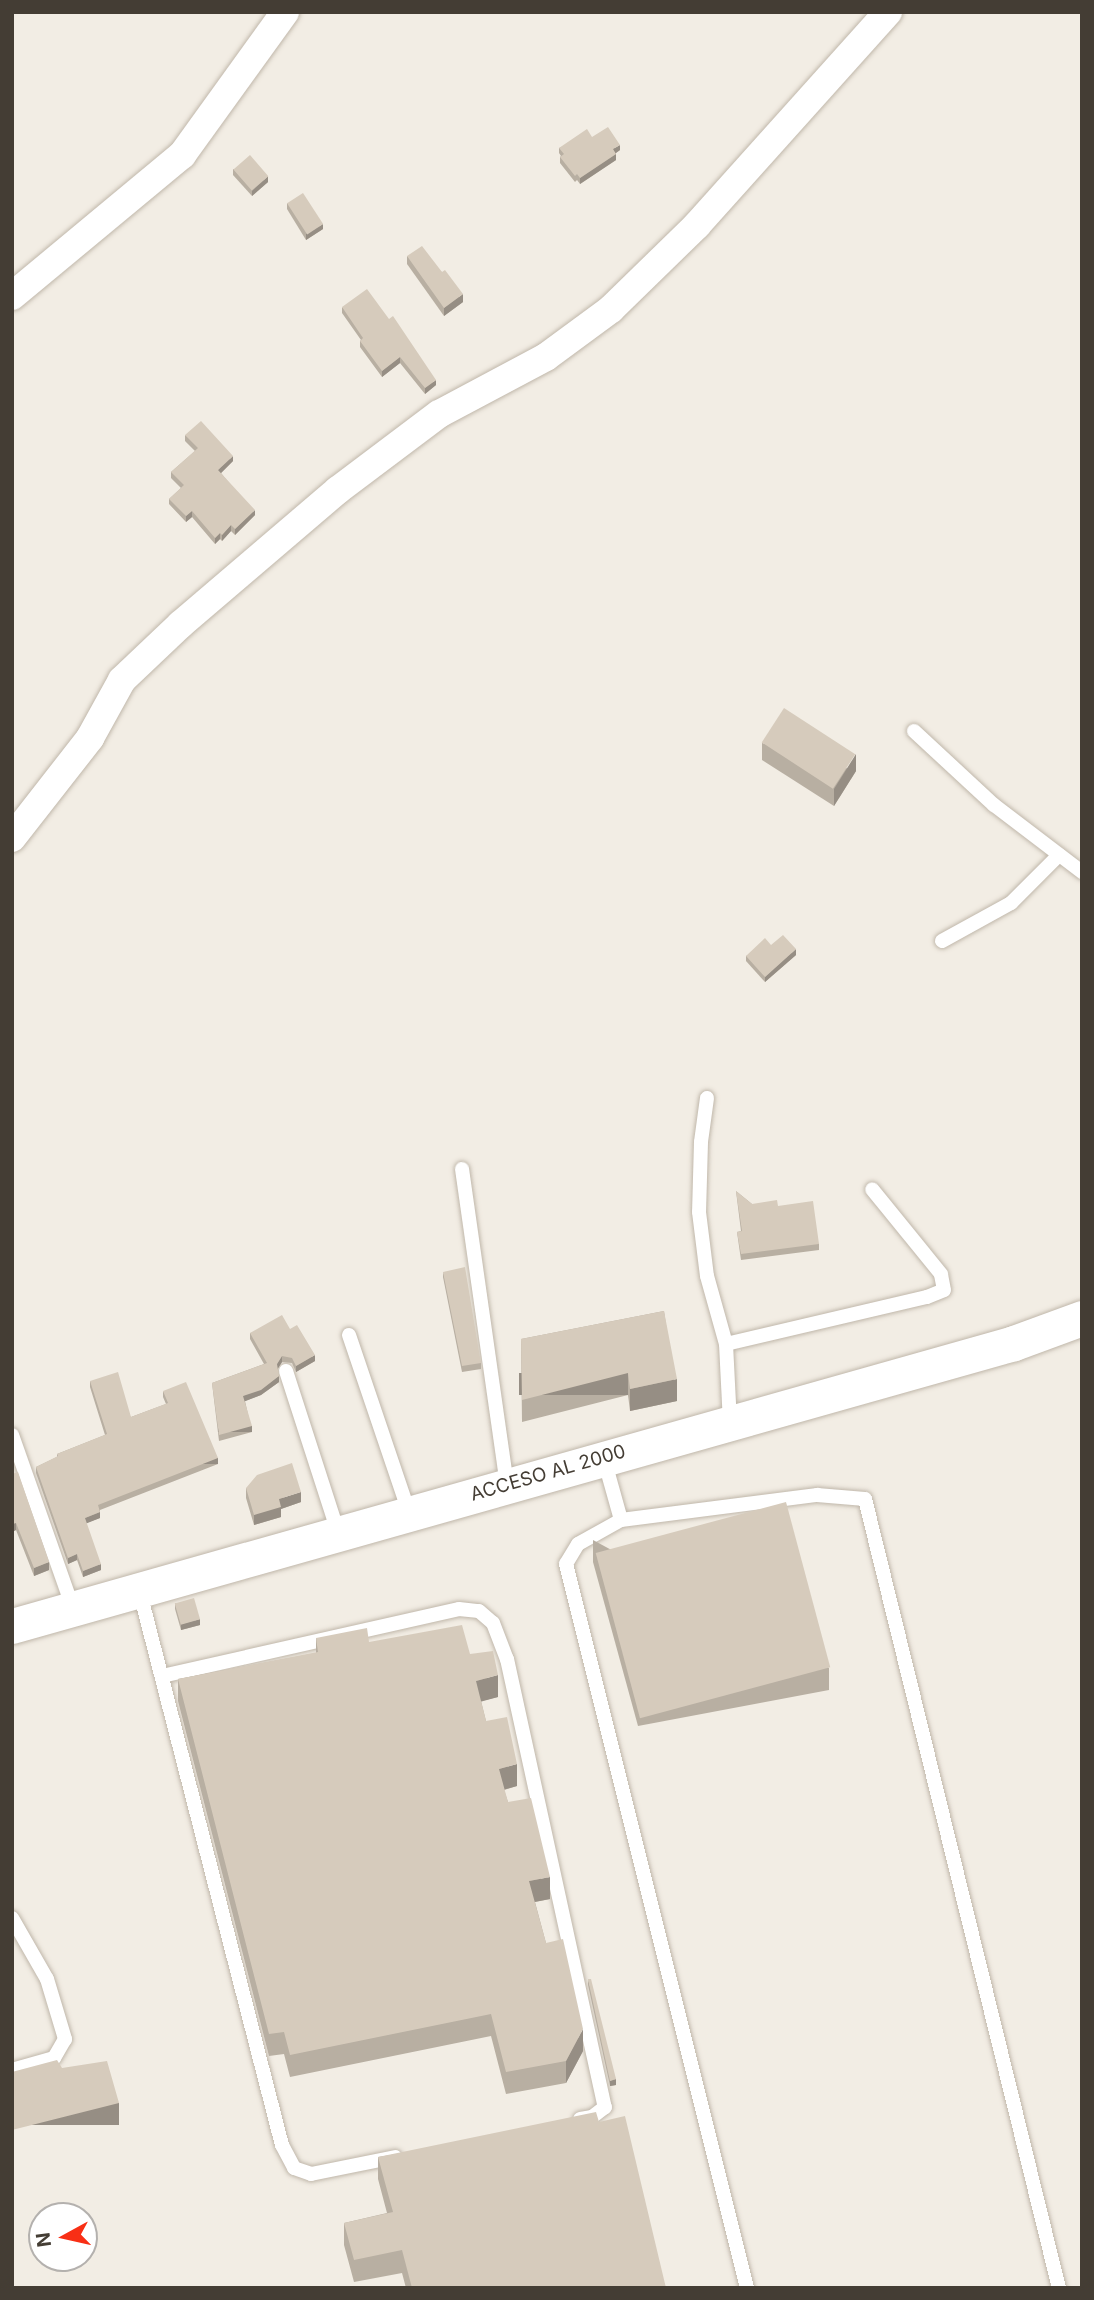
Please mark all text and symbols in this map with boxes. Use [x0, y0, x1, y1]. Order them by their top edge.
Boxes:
street label: ACCESO AL 2000 [468, 1440, 628, 1506]
north arrow [28, 2202, 98, 2272]
text: N [31, 2231, 56, 2248]

